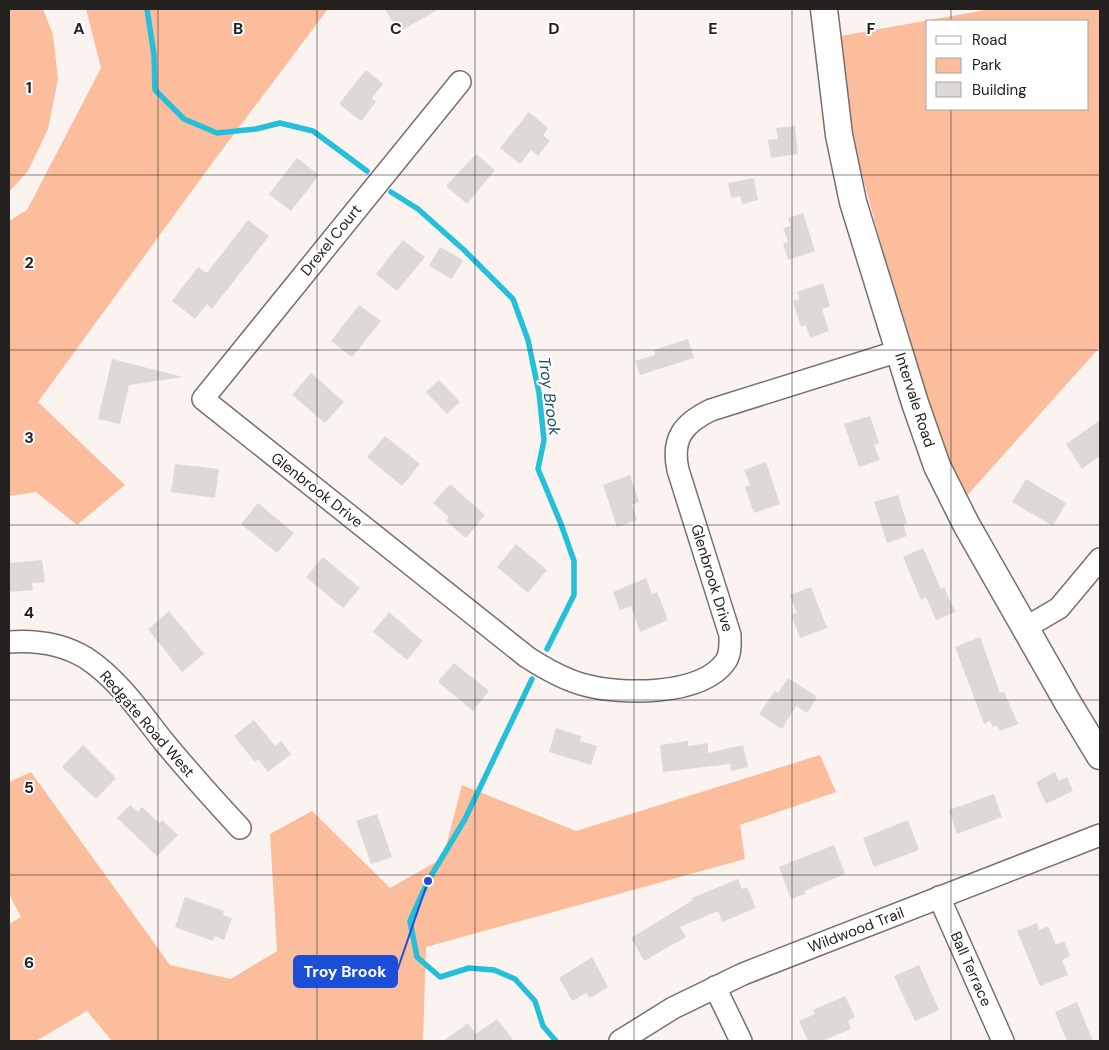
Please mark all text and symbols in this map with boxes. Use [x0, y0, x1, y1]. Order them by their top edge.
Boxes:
text: A [73, 18, 85, 39]
text: B [233, 18, 243, 39]
text: C [390, 18, 402, 39]
text: D [548, 18, 560, 39]
text: E [708, 18, 718, 39]
text: F [867, 18, 876, 39]
legend [926, 20, 1089, 110]
text: Road [972, 30, 1007, 50]
text: Park [972, 55, 1002, 75]
text: 1 [26, 77, 32, 98]
text: Building [972, 80, 1027, 100]
street label: Drexel Court [296, 200, 366, 280]
text: 2 [24, 252, 34, 273]
street label: Intervale Road [890, 350, 940, 450]
water label: Troy Brook [534, 356, 566, 437]
text: 3 [24, 427, 34, 448]
street label: Glenbrook Drive [267, 448, 367, 532]
street label: Glenbrook Drive [686, 522, 738, 634]
text: 4 [24, 602, 34, 623]
street label: Redgate Road West [95, 666, 199, 782]
text: 5 [24, 777, 34, 798]
street label: Wildwood Trail [805, 902, 907, 958]
street label: Ball Terrace [946, 928, 996, 1010]
text: 6 [24, 952, 34, 973]
callout: Troy Brook [294, 956, 397, 987]
text: Troy Brook [303, 961, 387, 982]

